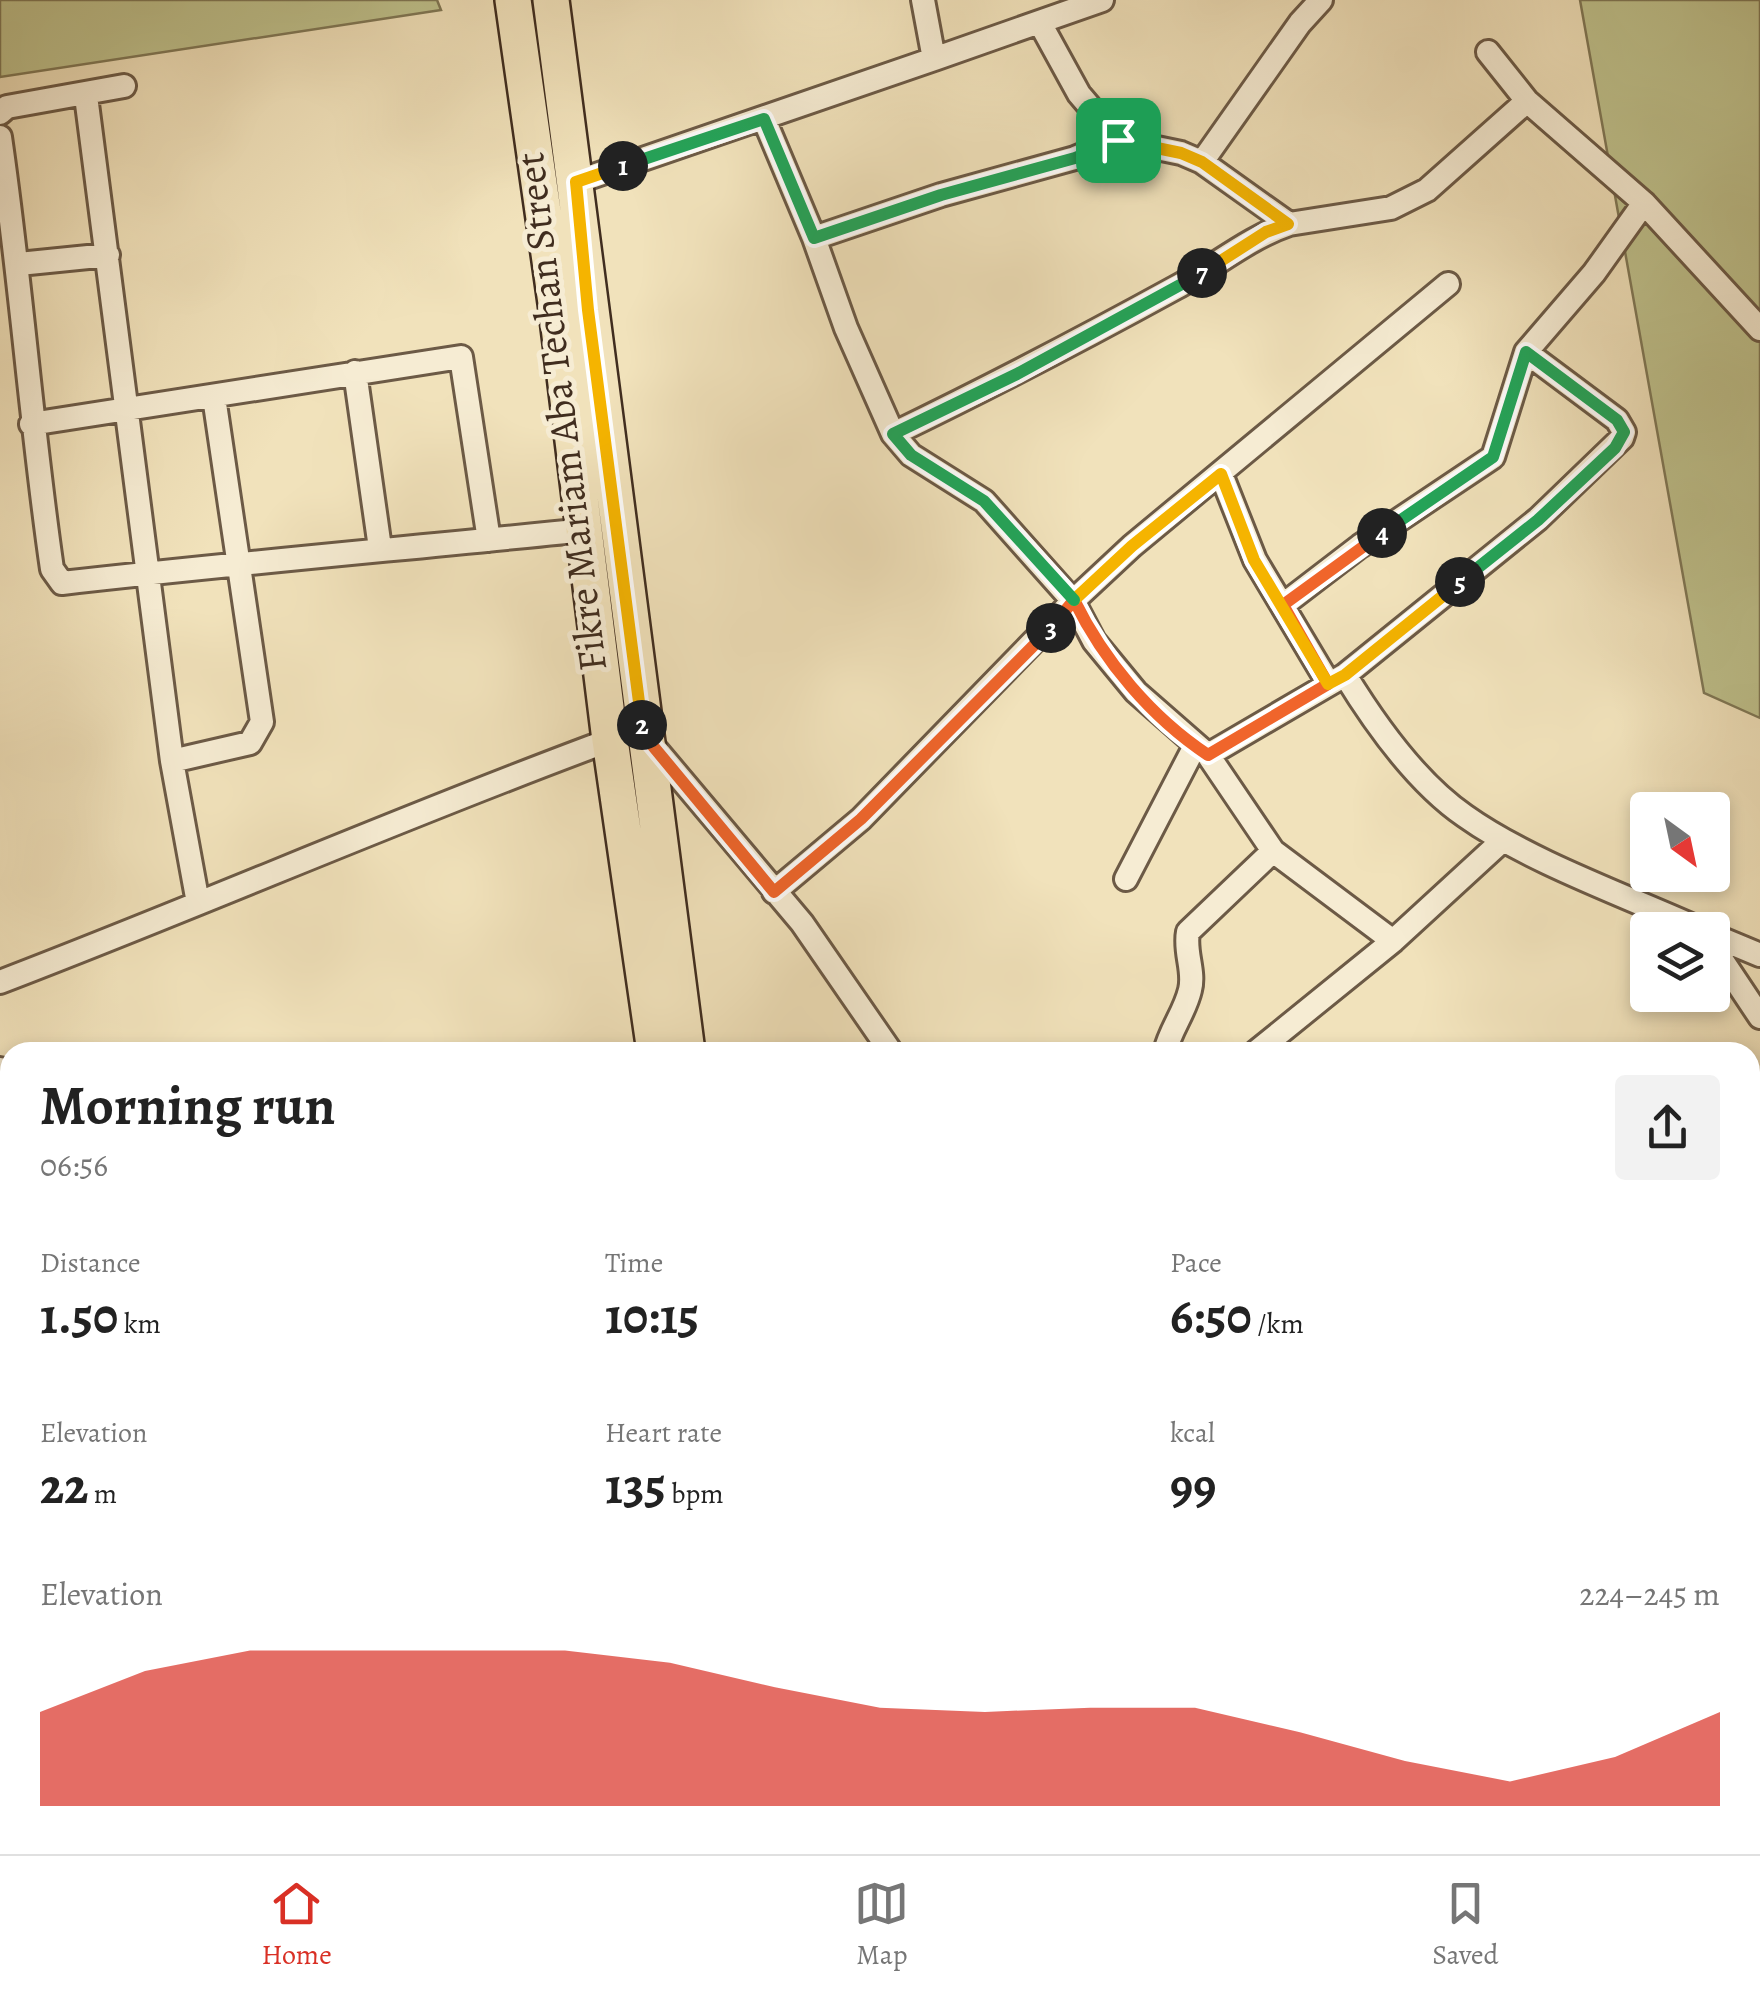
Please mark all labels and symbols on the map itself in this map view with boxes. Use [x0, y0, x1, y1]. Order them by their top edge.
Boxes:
pin [1076, 98, 1161, 183]
pin: 1 [598, 141, 648, 191]
street label: Fikre Mariam Aba Techan Street [502, 150, 620, 674]
pin: 7 [1177, 248, 1227, 298]
pin: 4 [1357, 508, 1407, 558]
pin: 5 [1435, 557, 1485, 607]
pin: 3 [1026, 603, 1076, 653]
pin: 2 [617, 700, 667, 750]
north arrow [1630, 792, 1730, 892]

